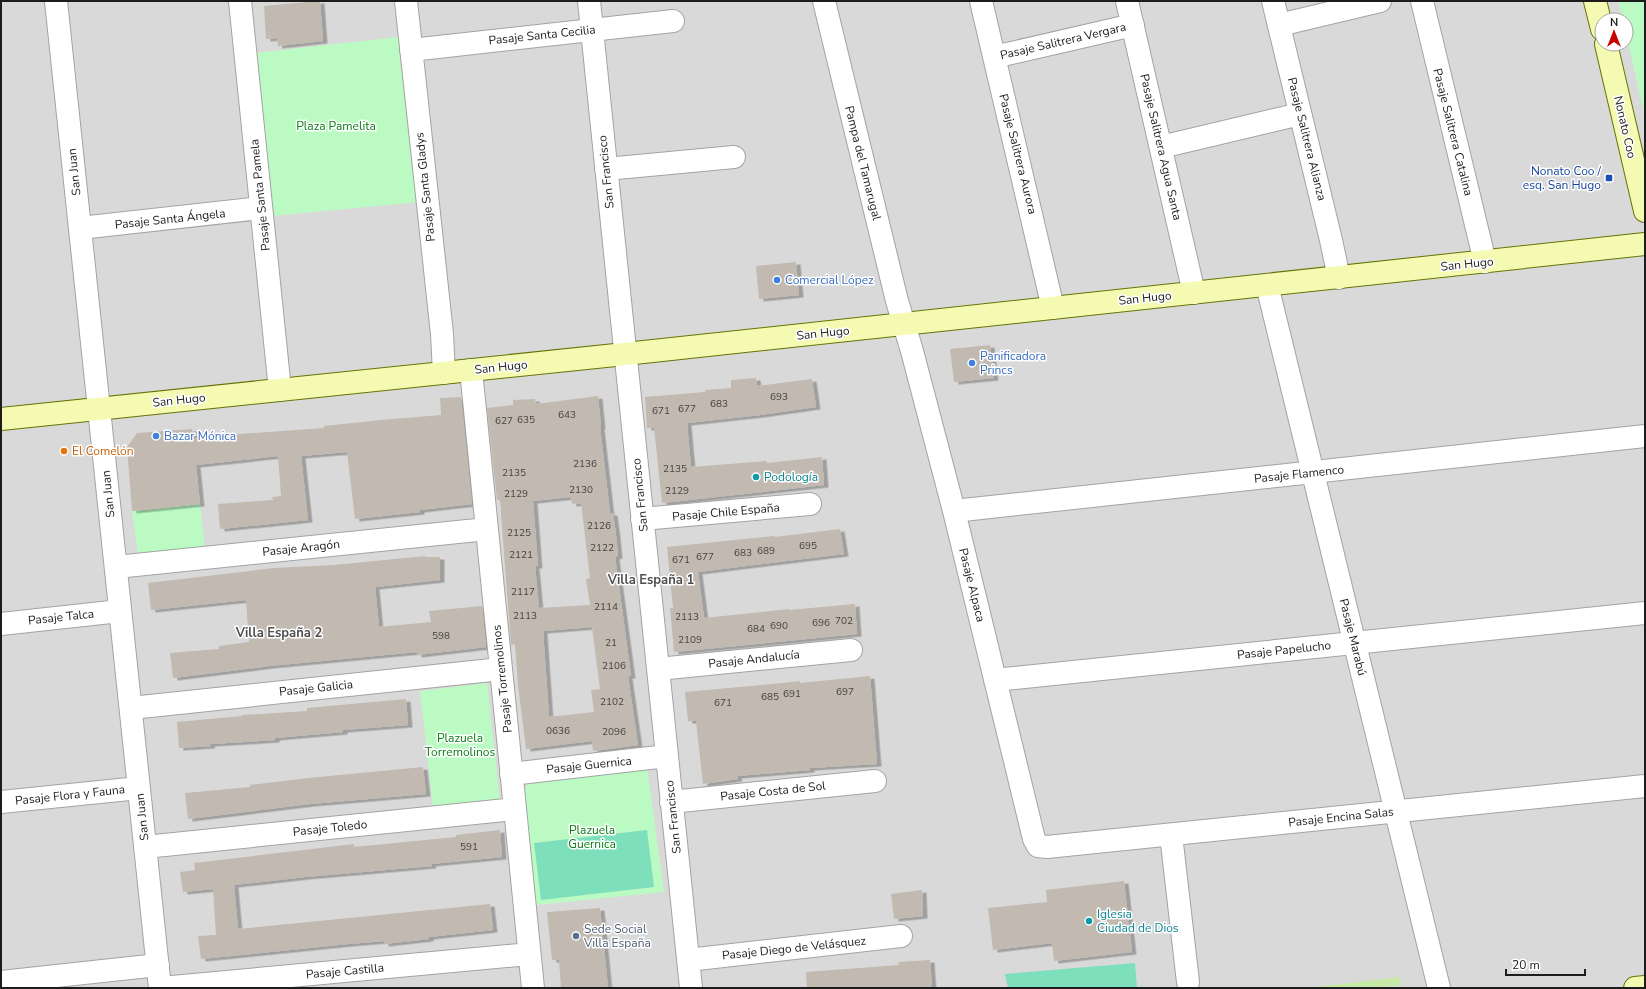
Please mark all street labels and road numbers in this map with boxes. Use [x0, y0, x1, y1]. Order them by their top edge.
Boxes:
street label: Pasaje Salitrera Vergara [998, 19, 1128, 63]
street label: Pasaje Santa Cecilia [488, 21, 596, 49]
street label: Pasaje Salitrera Catalina [1429, 67, 1477, 197]
street label: Pasaje Salitrera Agua Santa [1136, 72, 1186, 222]
street label: Pasaje Salitrera Alianza [1284, 76, 1330, 202]
street label: Pasaje Salitrera Aurora [995, 92, 1041, 216]
street label: Nonato Coo [1610, 94, 1640, 160]
street label: Pampa del Tamarugal [841, 104, 885, 222]
street label: Pasaje Santa Gladys [411, 131, 439, 242]
street label: San Francisco [594, 134, 618, 210]
street label: Pasaje Santa Pamela [246, 138, 274, 252]
street label: San Juan [64, 148, 84, 196]
street label: Pasaje Santa Ángela [114, 205, 226, 233]
street label: San Hugo [1440, 253, 1495, 275]
street label: San Hugo [1118, 287, 1173, 309]
street label: San Hugo [796, 322, 851, 344]
street label: San Hugo [474, 356, 529, 378]
street label: San Hugo [152, 389, 207, 411]
street label: San Francisco [628, 457, 652, 533]
street label: Pasaje Flamenco [1253, 461, 1345, 487]
street label: San Juan [98, 470, 118, 518]
street label: Pasaje Chile España [672, 499, 780, 525]
street label: Pasaje Aragón [261, 536, 341, 560]
street label: Pasaje Alpaca [955, 546, 989, 624]
street label: Pasaje Marabú [1336, 597, 1370, 677]
street label: Pasaje Talca [27, 606, 95, 628]
street label: Pasaje Torremolinos [488, 624, 516, 734]
street label: Pasaje Papelucho [1236, 637, 1332, 663]
street label: Pasaje Andalucía [707, 646, 801, 672]
street label: Pasaje Galicia [278, 676, 354, 700]
street label: Pasaje Guernica [546, 753, 632, 777]
street label: Pasaje Costa de Sol [720, 777, 827, 804]
street label: San Francisco [661, 779, 685, 855]
street label: Pasaje Flora y Fauna [14, 781, 126, 809]
street label: San Juan [132, 793, 152, 841]
street label: Pasaje Encina Salas [1287, 803, 1395, 830]
street label: Pasaje Toledo [292, 816, 368, 840]
street label: Pasaje Diego de Velásquez [721, 932, 867, 964]
street label: Pasaje Castilla [305, 960, 385, 982]

